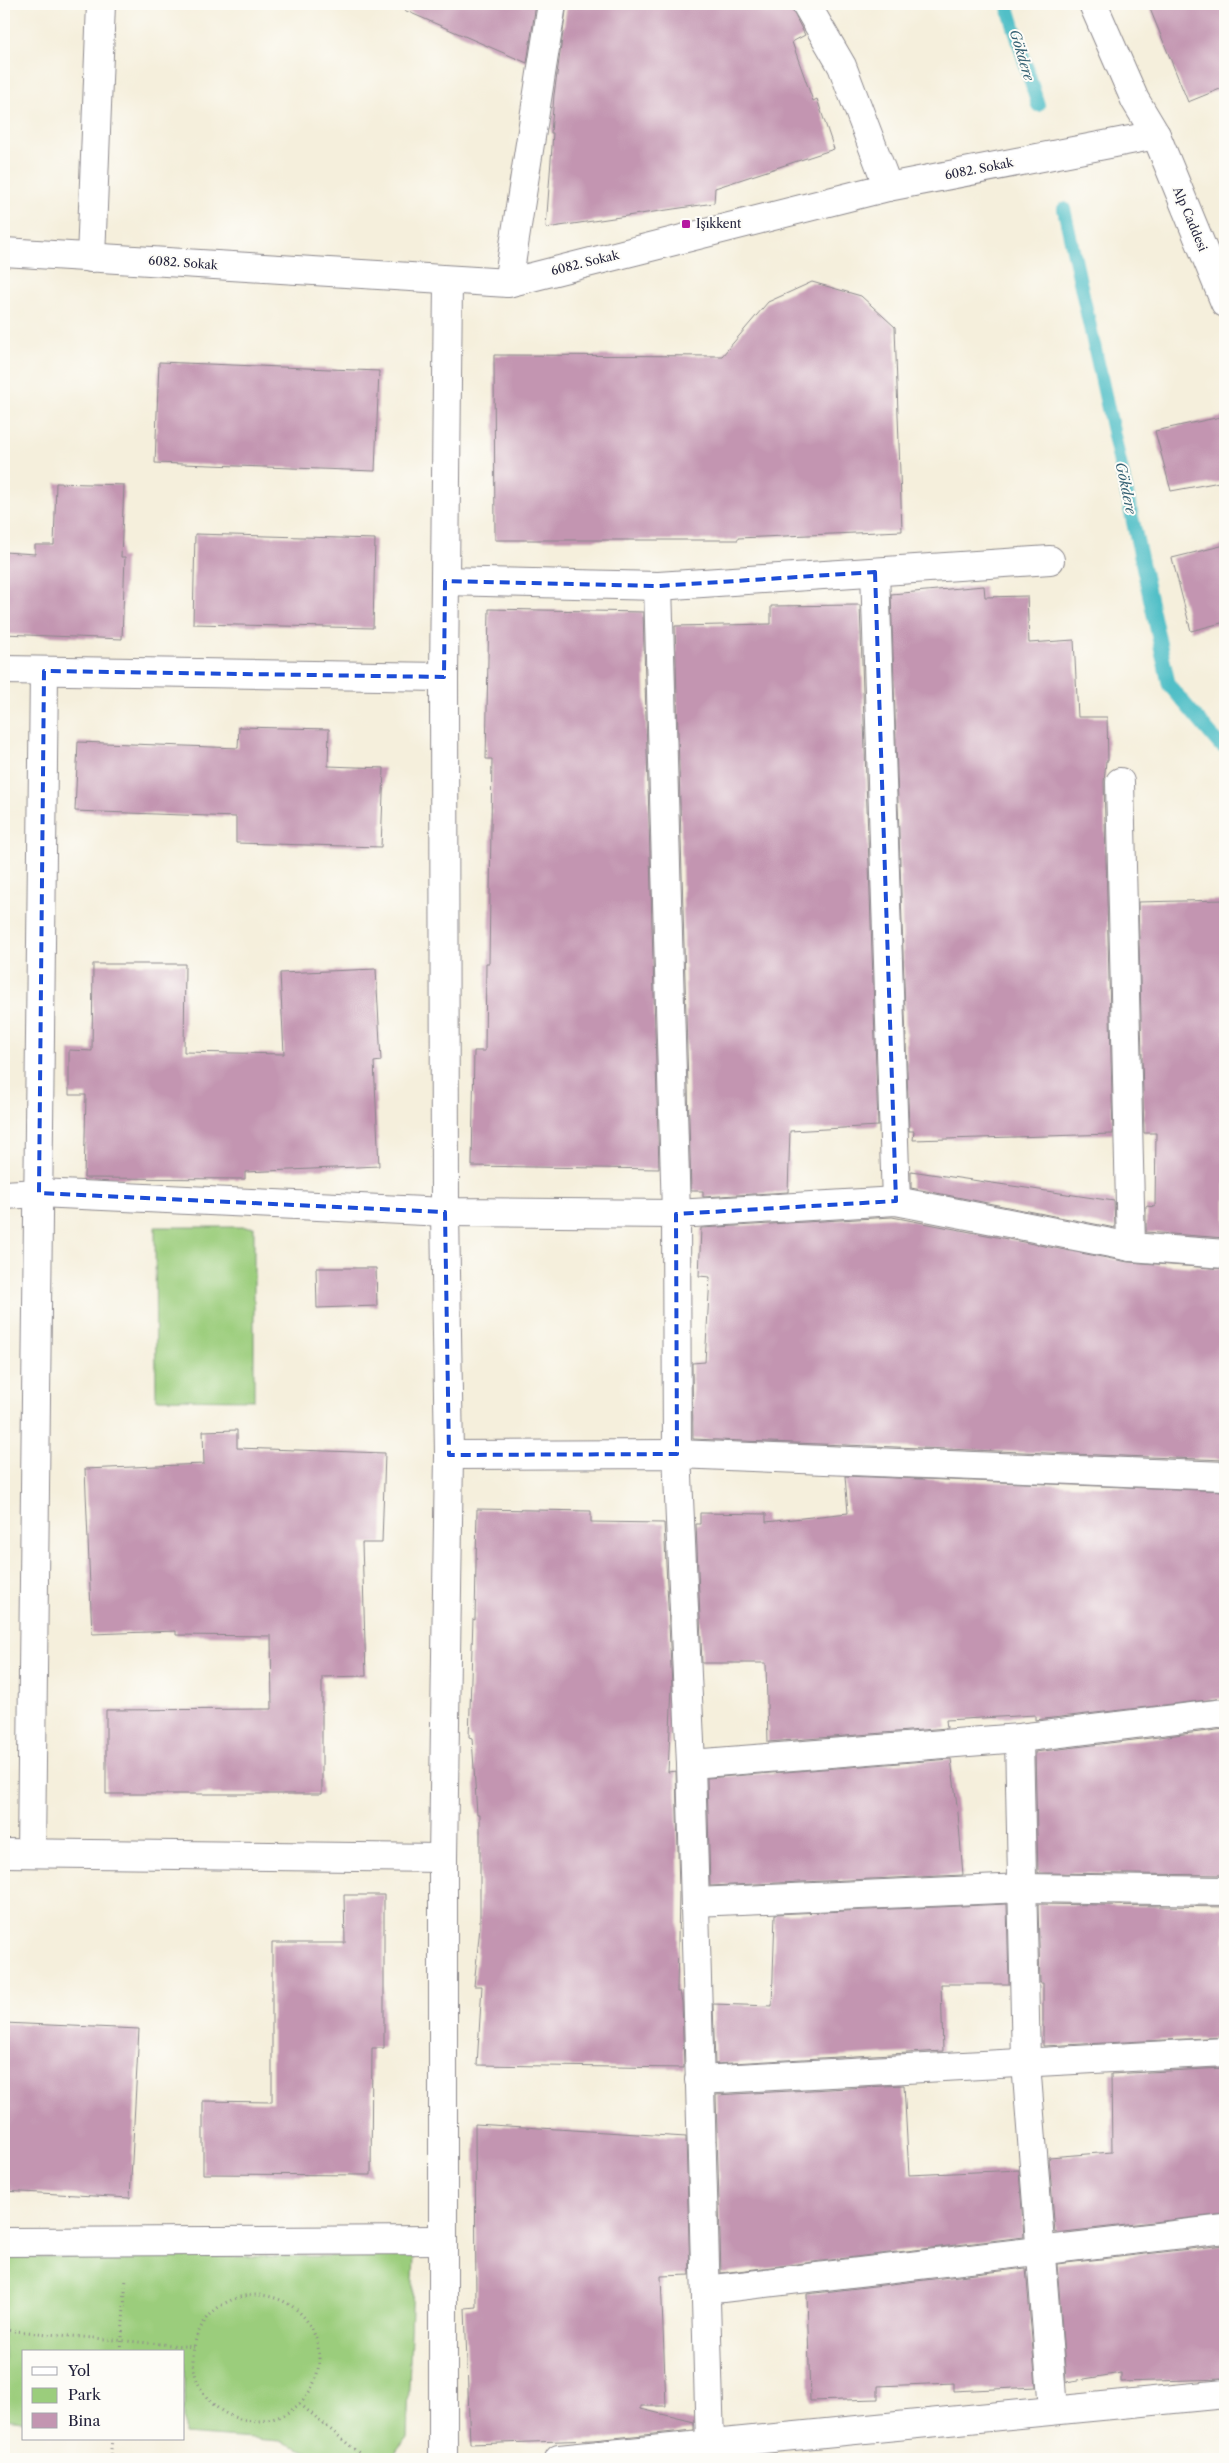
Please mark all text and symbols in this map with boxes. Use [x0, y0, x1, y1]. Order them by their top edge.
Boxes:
water label: Gökdere [1006, 27, 1039, 84]
street label: 6082. Sokak [943, 154, 1015, 183]
street label: Alp Caddesi [1170, 183, 1211, 254]
place label: Işıkkent [696, 216, 742, 231]
marker: Işıkkent [680, 218, 692, 230]
street label: 6082. Sokak [549, 247, 621, 278]
street label: 6082. Sokak [148, 253, 219, 272]
water label: Gökdere [1112, 460, 1141, 517]
legend [22, 2350, 185, 2440]
text: Yol [67, 2361, 91, 2380]
text: Park [68, 2385, 102, 2404]
text: Bina [68, 2411, 100, 2430]

